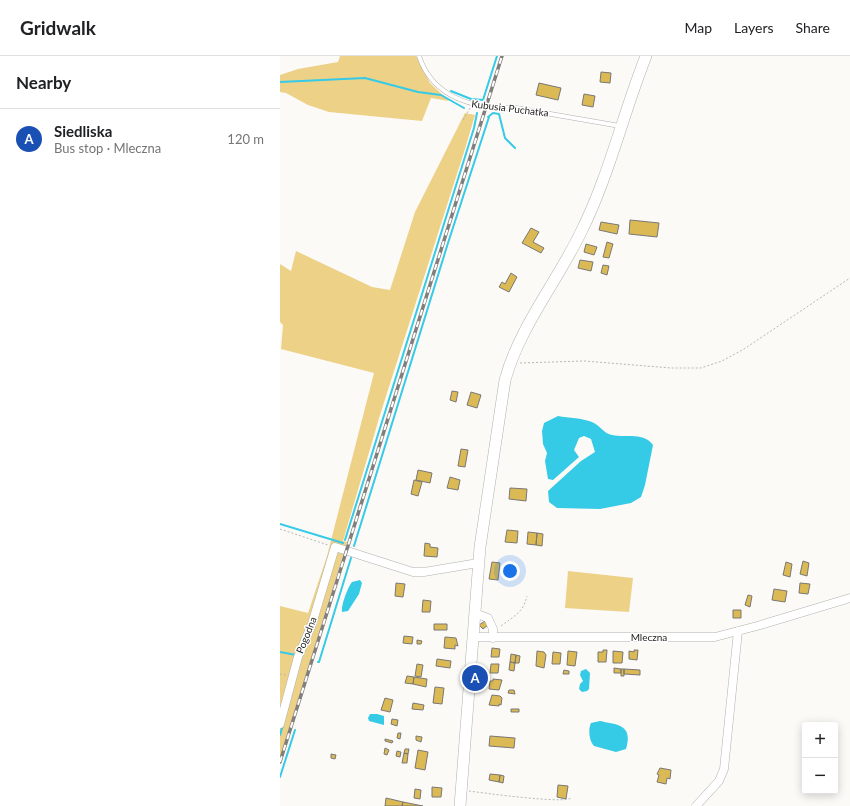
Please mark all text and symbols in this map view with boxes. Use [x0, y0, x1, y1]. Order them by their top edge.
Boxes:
text: Gridwalk [20, 16, 96, 39]
text: Map [684, 19, 712, 36]
text: Layers [734, 19, 774, 36]
text: Share [796, 19, 830, 36]
text: Nearby [16, 72, 71, 93]
street label: Kubusia Puchatka [471, 97, 549, 119]
text: Siedliska [54, 122, 112, 140]
text: A [24, 131, 34, 147]
text: 120 m [227, 131, 264, 147]
text: Bus stop · Mleczna [54, 140, 161, 156]
your location [500, 561, 520, 581]
street label: Pogodna [293, 615, 319, 655]
street label: Mleczna [631, 631, 667, 643]
pin: A [462, 663, 488, 693]
map controls [802, 722, 838, 794]
button: + [802, 722, 838, 758]
button: − [802, 758, 838, 794]

